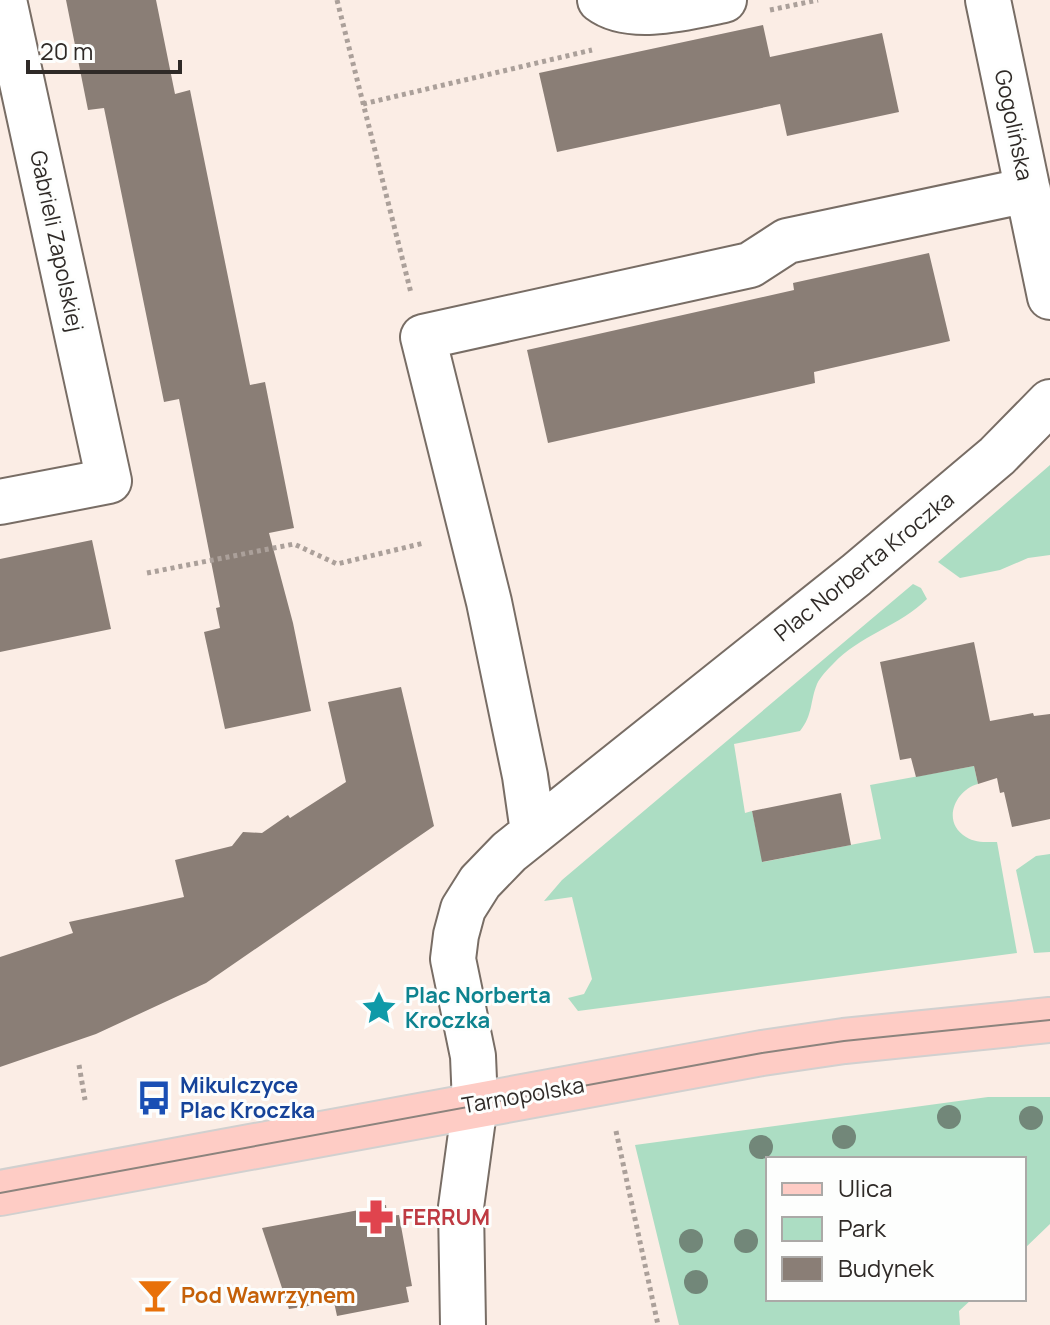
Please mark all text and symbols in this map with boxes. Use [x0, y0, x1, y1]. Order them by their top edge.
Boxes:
scale bar [28, 24, 180, 74]
text: 20 m [40, 34, 93, 67]
street label: Gogolińska [988, 67, 1040, 183]
street label: Gabrieli Zapolskiej [23, 148, 91, 334]
street label: Plac Norberta Kroczka [768, 484, 960, 648]
place label: Plac Norberta Kroczka [405, 980, 551, 1035]
place icon: Plac Norberta Kroczka [360, 989, 398, 1027]
street label: Tarnopolska [460, 1069, 586, 1121]
place label: Mikulczyce Plac Kroczka [180, 1070, 315, 1125]
bus stop icon: Mikulczyce Plac Kroczka [135, 1079, 173, 1117]
legend [766, 1157, 1026, 1301]
text: Ulica [838, 1171, 893, 1204]
pharmacy icon: FERRUM [357, 1198, 395, 1236]
place label: FERRUM [402, 1202, 490, 1232]
text: Park [838, 1211, 887, 1244]
text: Budynek [838, 1251, 935, 1284]
bar icon: Pod Wawrzynem [136, 1276, 174, 1314]
place label: Pod Wawrzynem [181, 1280, 356, 1310]

